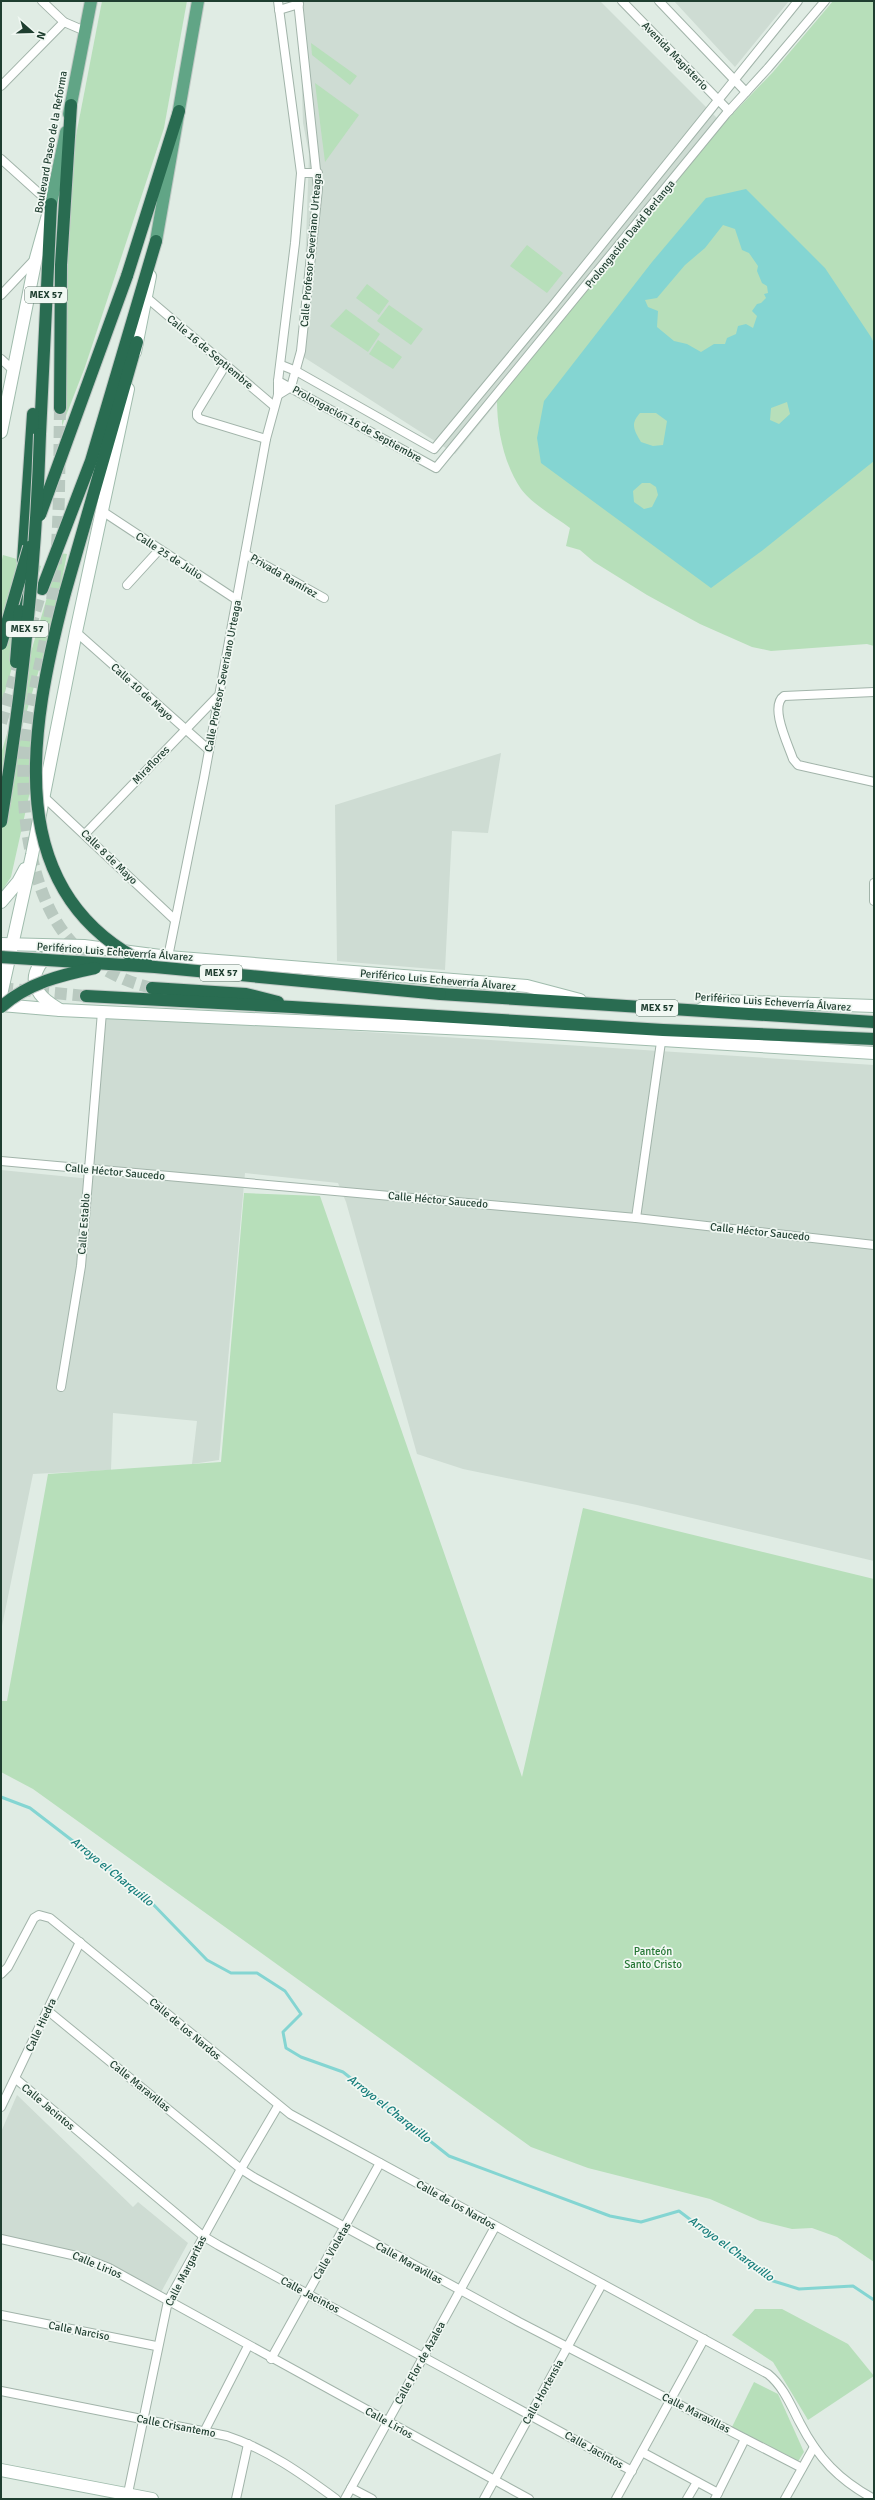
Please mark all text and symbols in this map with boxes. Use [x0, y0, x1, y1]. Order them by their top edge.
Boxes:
north arrow [12, 12, 52, 52]
street label: Avenida Magisterio [639, 19, 711, 93]
text: N [34, 29, 48, 41]
street label: Boulevard Paseo de la Reforma [32, 69, 70, 214]
street label: Calle Profesor Severiano Urteaga [298, 172, 324, 328]
street label: Prolongación David Berlanga [582, 177, 678, 291]
road number: MEX 57 [25, 287, 67, 303]
street label: Calle 16 de Septiembre [164, 312, 256, 392]
street label: Prolongación 16 de Septiembre [290, 383, 424, 465]
street label: Calle 25 de Julio [133, 530, 205, 583]
street label: Privada Ramírez [248, 551, 320, 601]
street label: Calle Profesor Severiano Urteaga [202, 598, 244, 753]
road number: MEX 57 [6, 621, 48, 637]
street label: Calle 10 de Mayo [108, 661, 176, 724]
street label: Miraflores [130, 743, 172, 787]
street label: Calle 8 de Mayo [78, 827, 140, 887]
street label: Periférico Luis Echeverría Álvarez [36, 939, 194, 964]
road number: MEX 57 [200, 965, 242, 981]
street label: Periférico Luis Echeverría Álvarez [359, 966, 517, 993]
street label: Periférico Luis Echeverría Álvarez [694, 989, 852, 1014]
road number: MEX 57 [636, 1000, 678, 1016]
street label: Calle Héctor Saucedo [65, 1161, 166, 1183]
street label: Calle Héctor Saucedo [388, 1189, 489, 1211]
street label: Calle Establo [75, 1193, 93, 1255]
street label: Calle Héctor Saucedo [709, 1220, 811, 1244]
water label: Arroyo el Charquillo [68, 1834, 157, 1910]
park label: Panteón Santo Cristo [624, 1945, 682, 1971]
street label: Calle de los Nardos [147, 1995, 224, 2063]
street label: Calle Hiedra [23, 1996, 59, 2054]
street label: Calle Maravillas [107, 2057, 173, 2115]
water label: Arroyo el Charquillo [344, 2072, 434, 2147]
street label: Calle Jacintos [19, 2081, 77, 2133]
street label: Calle de los Nardos [414, 2178, 498, 2232]
water label: Arroyo el Charquillo [685, 2213, 777, 2285]
street label: Calle Violetas [310, 2220, 354, 2282]
street label: Calle Margaritas [163, 2233, 209, 2308]
street label: Calle Maravillas [373, 2239, 445, 2287]
street label: Calle Lirios [70, 2249, 124, 2281]
street label: Calle Jacintos [278, 2274, 342, 2316]
street label: Calle Narciso [47, 2319, 111, 2343]
street label: Calle Flor de Azalea [392, 2319, 448, 2407]
street label: Calle Hortensia [520, 2357, 566, 2427]
street label: Calle Maravillas [660, 2390, 732, 2436]
street label: Calle Lirios [363, 2405, 415, 2442]
street label: Calle Crisantemo [135, 2412, 217, 2440]
street label: Calle Jacintos [562, 2429, 626, 2472]

